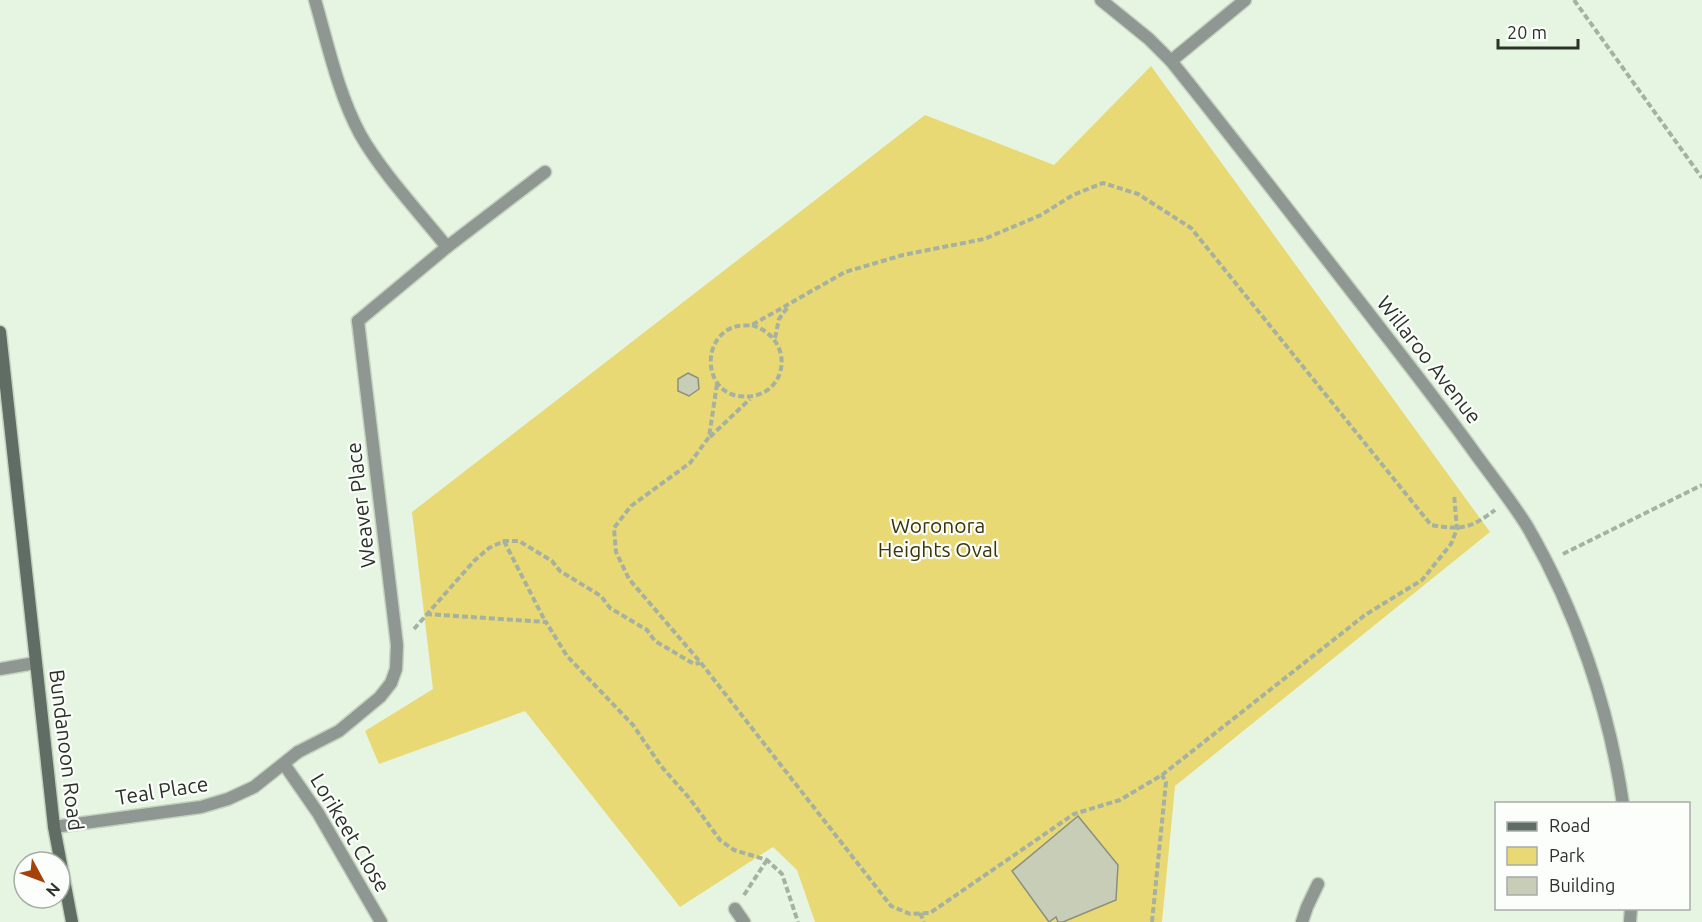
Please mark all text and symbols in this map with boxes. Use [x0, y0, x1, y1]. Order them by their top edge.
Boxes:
scale bar [1498, 12, 1578, 50]
text: 20 m [1507, 22, 1547, 42]
street label: Willaroo Avenue [1373, 291, 1487, 428]
street label: Weaver Place [340, 441, 380, 569]
park label: Woronora Heights Oval [878, 513, 998, 561]
street label: Bundanoon Road [45, 668, 89, 832]
street label: Lorikeet Close [306, 769, 396, 896]
street label: Teal Place [114, 771, 210, 809]
legend [1495, 802, 1690, 910]
text: Road [1549, 815, 1591, 835]
text: Park [1549, 845, 1585, 865]
north arrow [12, 850, 72, 910]
text: Building [1549, 875, 1615, 895]
text: N [43, 879, 64, 900]

